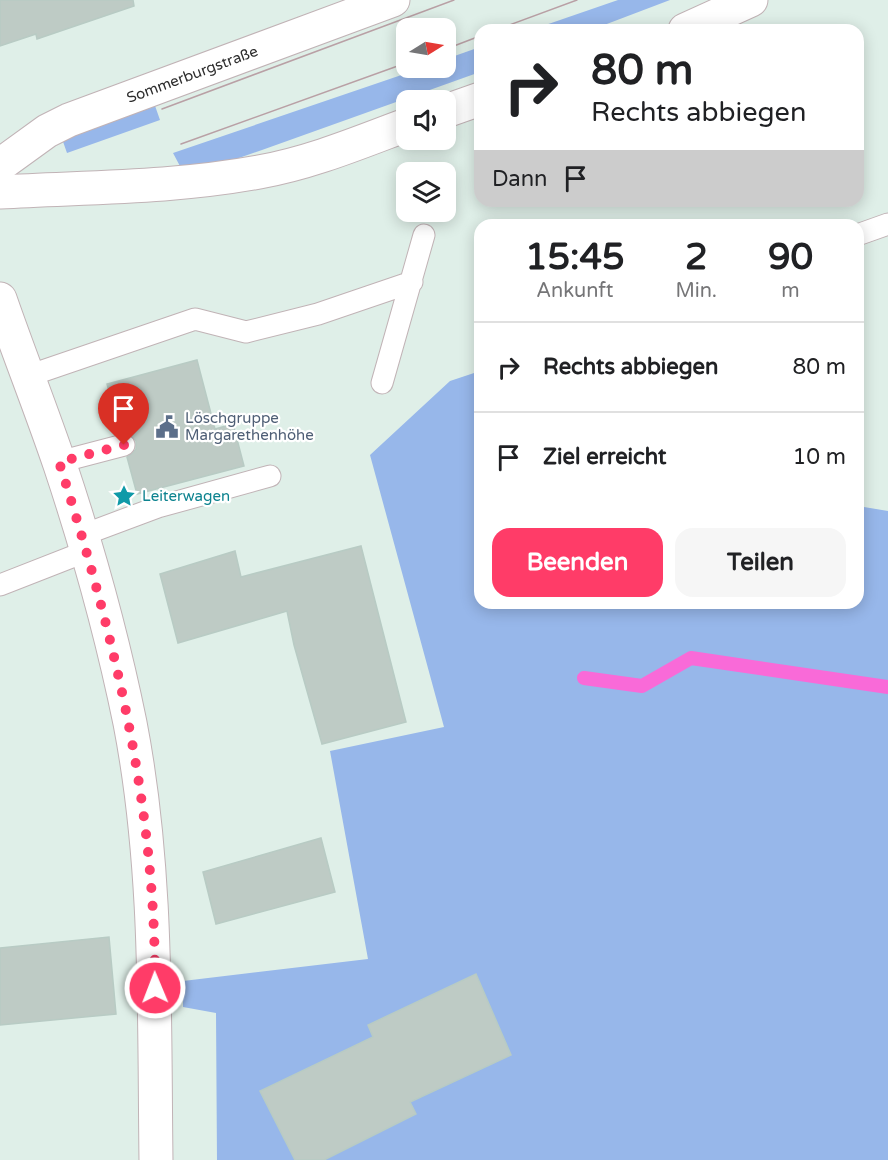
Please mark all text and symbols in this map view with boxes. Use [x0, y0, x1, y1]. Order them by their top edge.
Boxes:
north arrow [396, 18, 456, 78]
map controls [396, 18, 456, 222]
street label: Sommerburgstraße [124, 42, 260, 107]
text: 80 m [591, 45, 693, 96]
icon: right [492, 48, 570, 126]
button: sound [396, 90, 456, 150]
text: Rechts abbiegen [591, 96, 806, 129]
button: layers [396, 162, 456, 222]
icon: arrive [559, 162, 592, 195]
text: Dann [492, 166, 547, 192]
text: 15:45 [525, 236, 625, 279]
text: 2 [685, 236, 708, 279]
text: 90 [768, 236, 813, 279]
text: Ankunft [536, 279, 613, 303]
text: Min. [676, 279, 717, 303]
text: m [781, 279, 800, 303]
icon: right [492, 351, 525, 384]
text: Rechts abbiegen [543, 354, 718, 380]
text: 80 m [792, 354, 846, 380]
pin [98, 383, 149, 445]
icon: arrive [107, 392, 140, 425]
place label: Löschgruppe Margarethenhöhe [185, 409, 314, 444]
public building icon: Löschgruppe Margarethenhöhe [154, 414, 180, 440]
icon: arrive [492, 441, 525, 474]
text: Ziel erreicht [543, 444, 666, 470]
text: 10 m [792, 444, 846, 470]
place icon: Leiterwagen [111, 483, 137, 509]
place label: Leiterwagen [142, 487, 230, 505]
button: Beenden [492, 528, 663, 597]
button: Teilen [675, 528, 846, 597]
position arrow [123, 956, 187, 1020]

